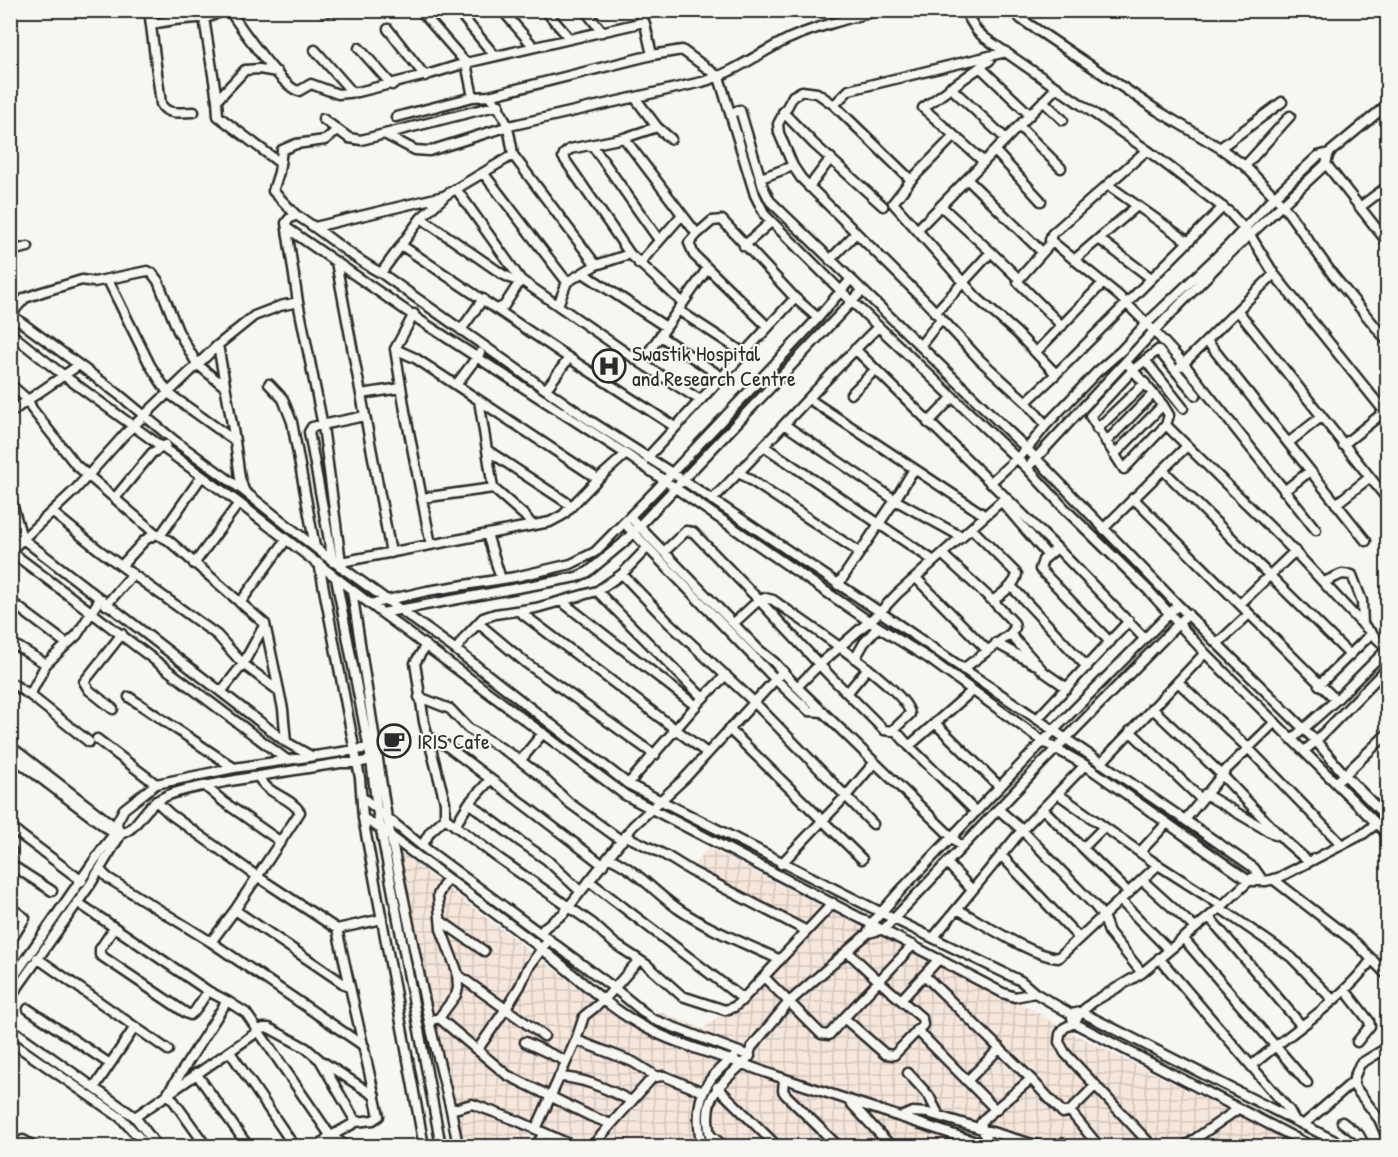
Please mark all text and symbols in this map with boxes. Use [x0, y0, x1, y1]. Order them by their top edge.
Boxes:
place label: Swastik Hospital and Research Centre [632, 338, 796, 393]
hospital icon: Swastik Hospital and Research Centre [591, 348, 627, 384]
cafe icon: IRIS Cafe [376, 723, 412, 759]
place label: IRIS Cafe [417, 726, 490, 756]

